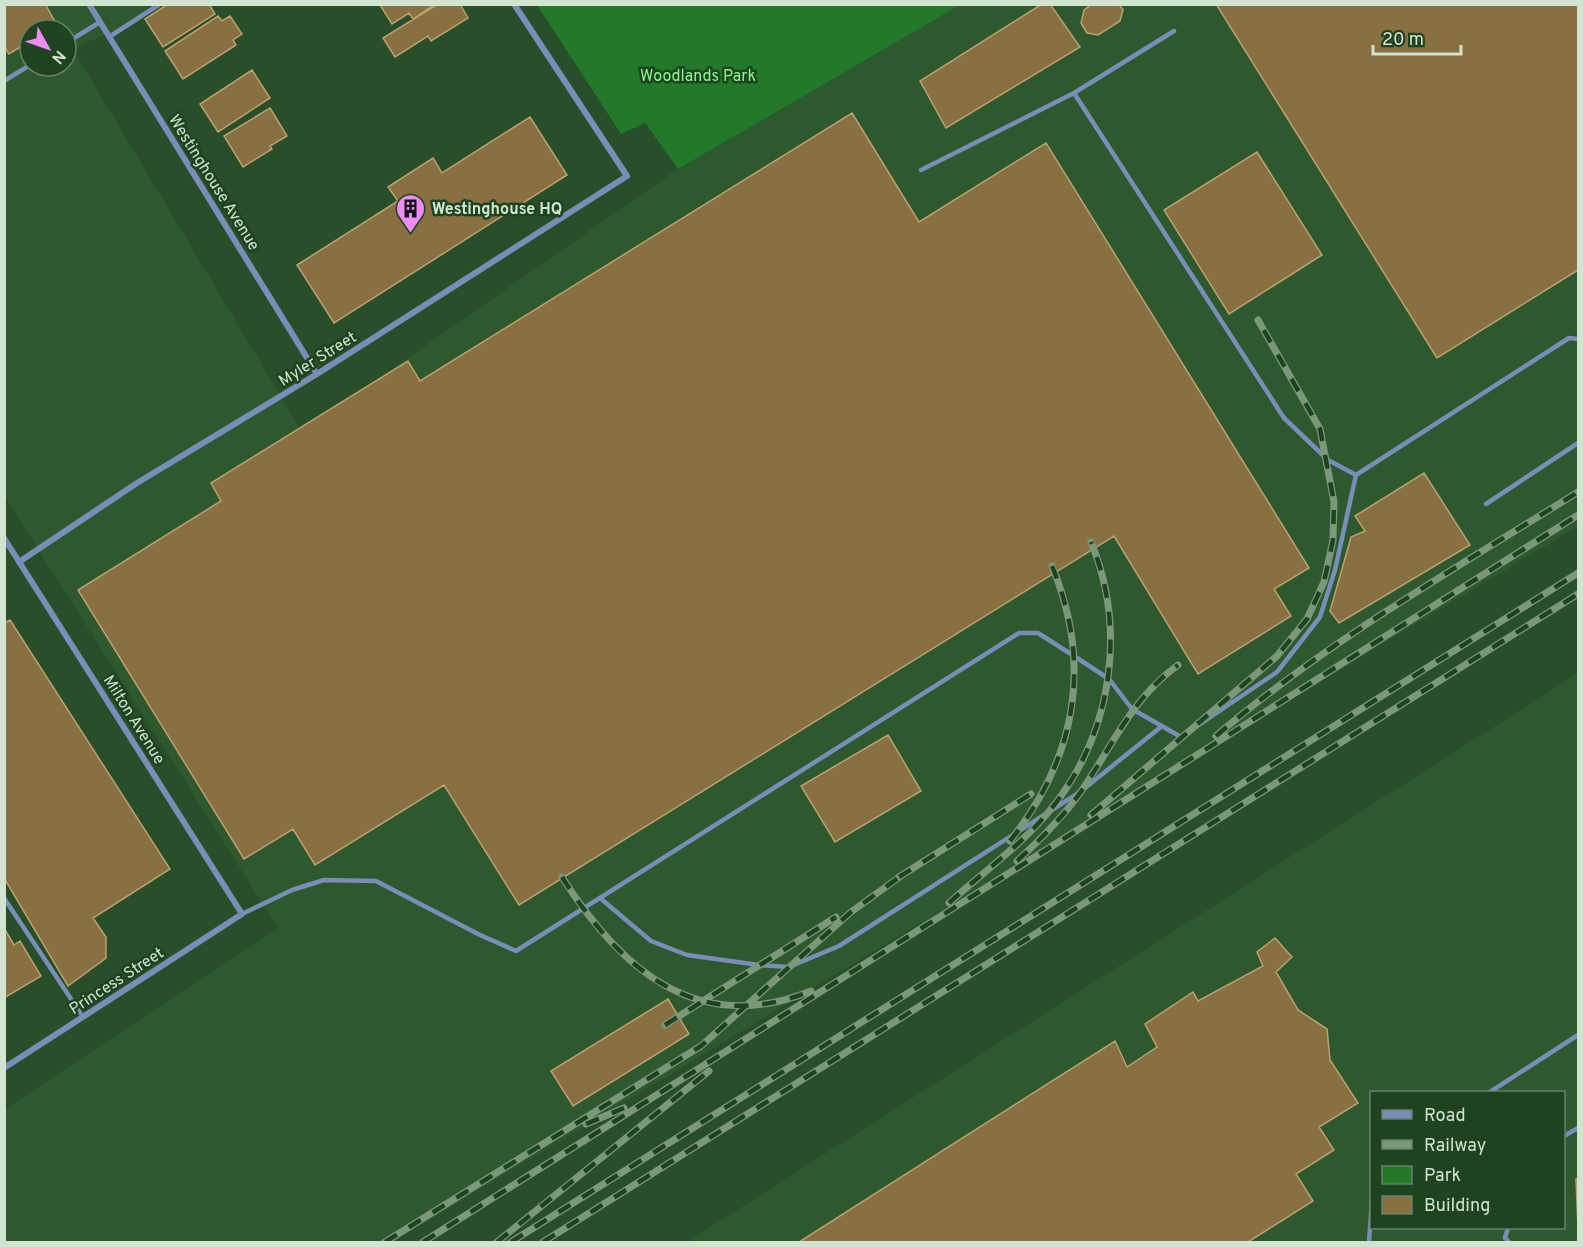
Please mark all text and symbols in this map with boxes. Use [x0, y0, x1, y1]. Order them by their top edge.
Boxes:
north arrow [18, 18, 78, 78]
scale bar [1373, 18, 1462, 56]
text: 20 m [1382, 29, 1424, 52]
text: N [47, 46, 69, 67]
park label: Woodlands Park [640, 67, 756, 87]
street label: Westinghouse Avenue [163, 111, 263, 255]
building icon: Westinghouse HQ [395, 192, 427, 234]
place label: Westinghouse HQ [432, 200, 562, 220]
street label: Myler Street [275, 328, 361, 392]
street label: Milton Avenue [98, 672, 169, 768]
street label: Princess Street [66, 944, 168, 1020]
legend [1370, 1091, 1565, 1229]
text: Road [1424, 1105, 1466, 1128]
text: Railway [1424, 1135, 1486, 1158]
text: Park [1424, 1165, 1461, 1188]
text: Building [1424, 1195, 1490, 1218]

